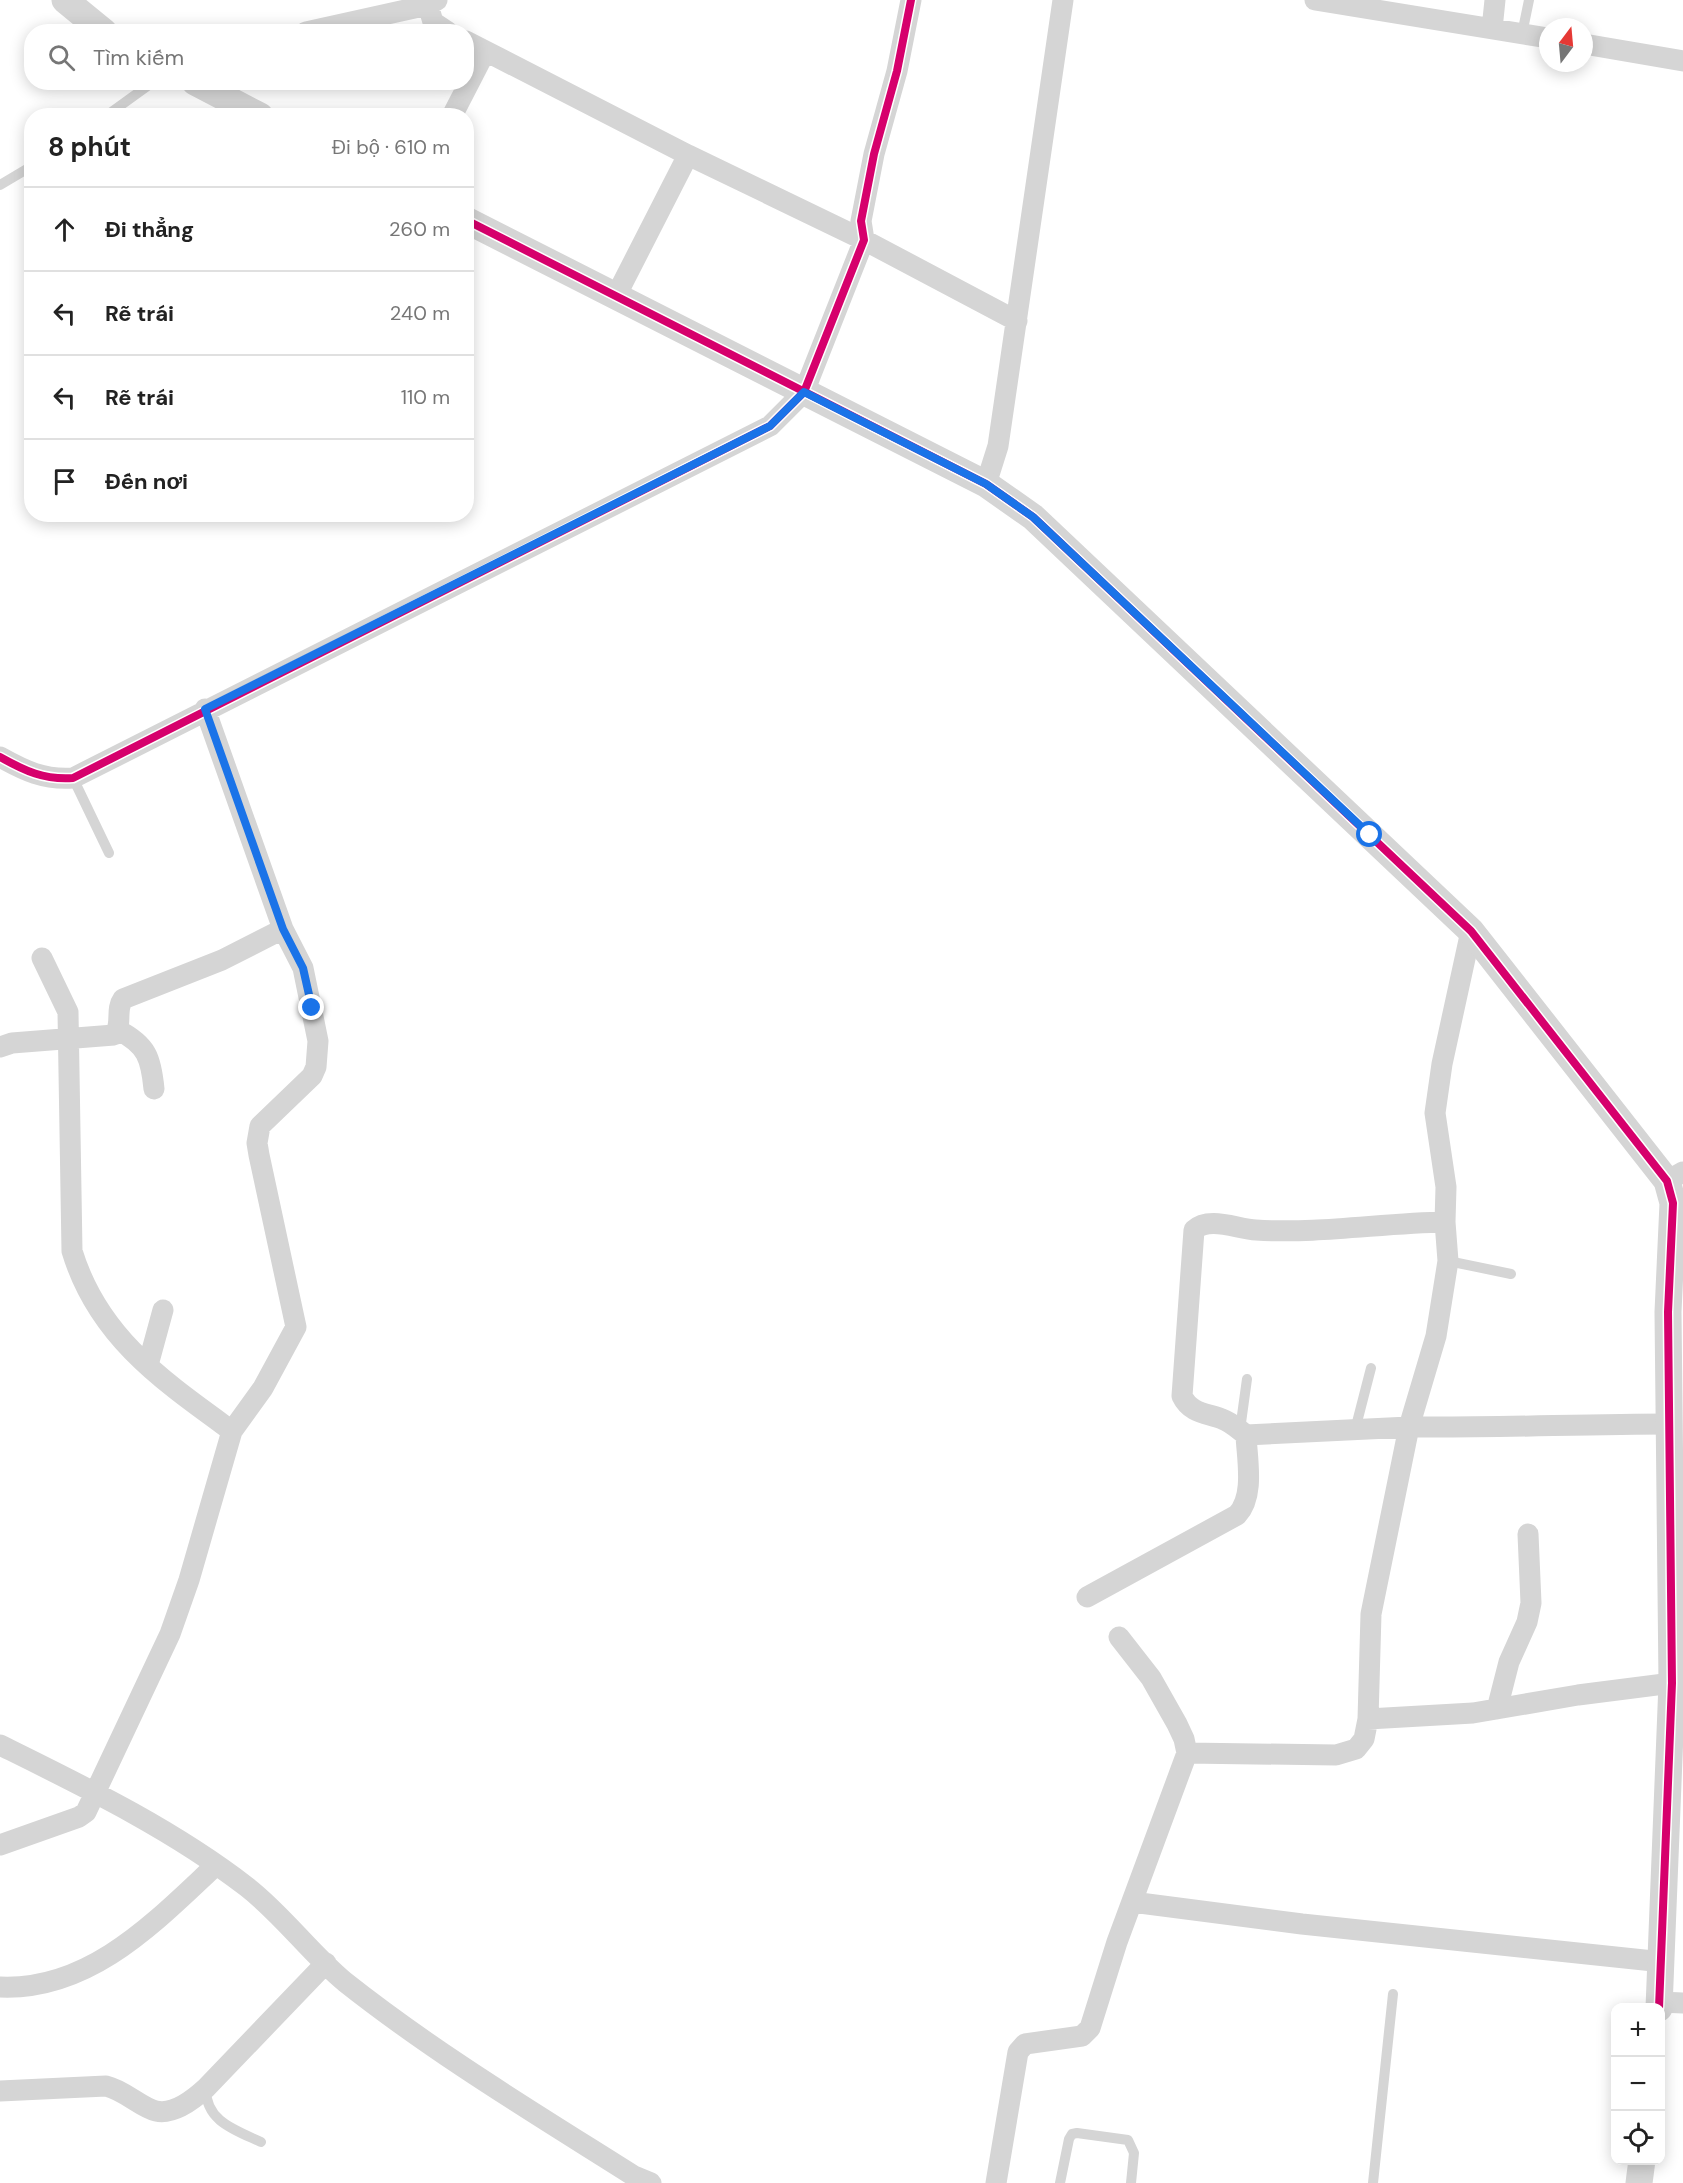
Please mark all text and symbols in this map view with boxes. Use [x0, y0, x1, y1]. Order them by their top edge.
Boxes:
north arrow [1539, 18, 1593, 72]
search box [24, 24, 474, 90]
icon: search [45, 41, 78, 74]
text: Tìm kiếm [93, 43, 184, 72]
text: 8 phút [48, 130, 131, 164]
text: Đi bộ · 610 m [332, 134, 450, 160]
icon: ahead [48, 213, 81, 246]
text: Đi thẳng [105, 215, 194, 244]
text: 260 m [389, 216, 450, 242]
icon: left [48, 297, 81, 330]
text: Rẽ trái [105, 299, 174, 328]
text: 240 m [390, 300, 450, 326]
icon: left [48, 381, 81, 414]
text: Rẽ trái [105, 383, 174, 412]
text: 110 m [401, 384, 450, 410]
icon: arrive [48, 465, 81, 498]
text: Đến nơi [105, 467, 188, 496]
route start [1356, 821, 1382, 847]
route end [298, 994, 324, 1020]
map controls [1611, 2003, 1665, 2165]
button: + [1611, 2003, 1665, 2057]
button: − [1611, 2057, 1665, 2111]
button: locate [1611, 2111, 1665, 2165]

